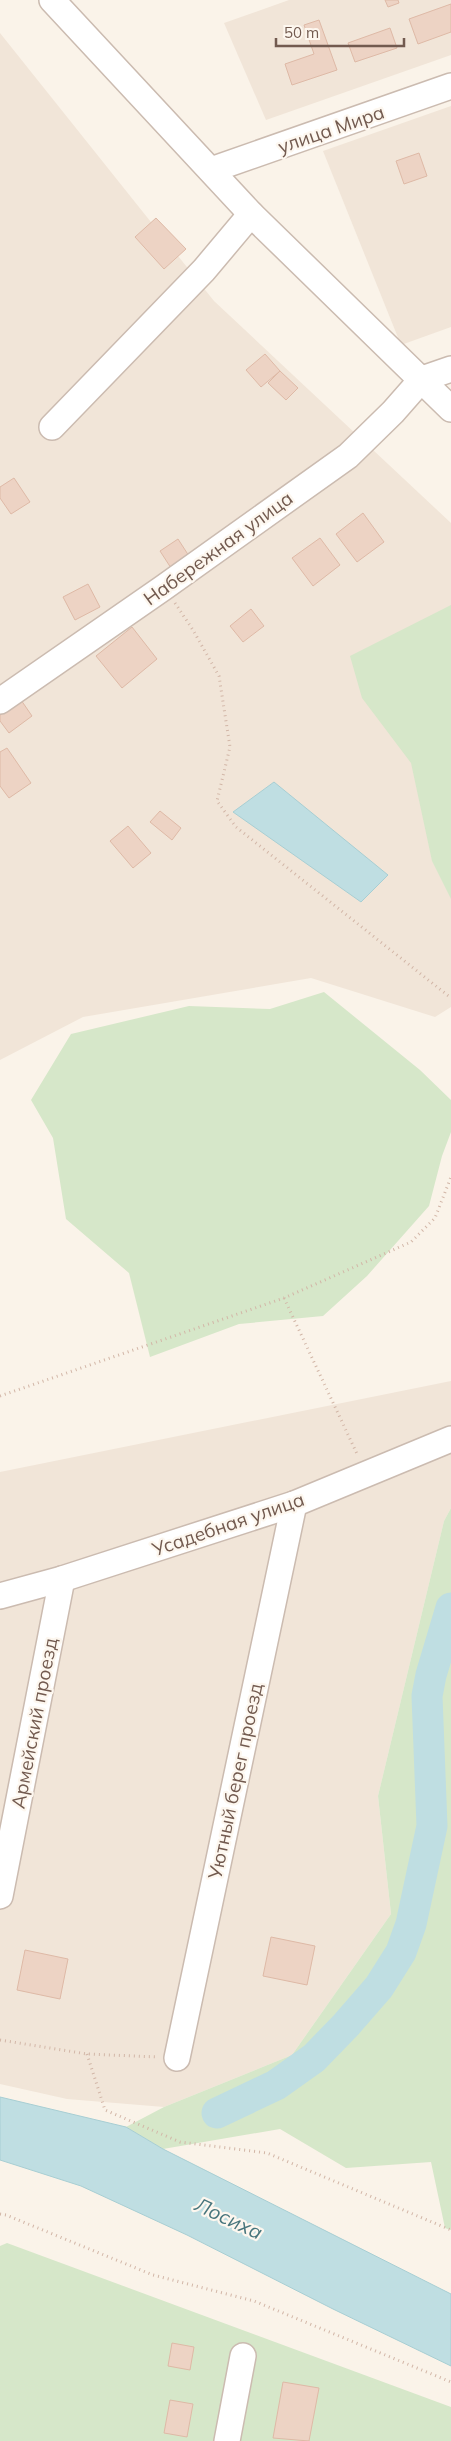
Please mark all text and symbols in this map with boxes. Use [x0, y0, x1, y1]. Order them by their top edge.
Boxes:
scale bar [276, 15, 404, 47]
text: 50 m [284, 23, 319, 42]
street label: улица Мира [275, 100, 387, 158]
street label: Набережная улица [139, 486, 297, 610]
street label: Усадебная улица [148, 1487, 307, 1562]
street label: Армейский проезд [6, 1635, 62, 1810]
street label: Уютный берег проезд [202, 1680, 268, 1882]
water label: Лосиха [190, 2191, 267, 2245]

